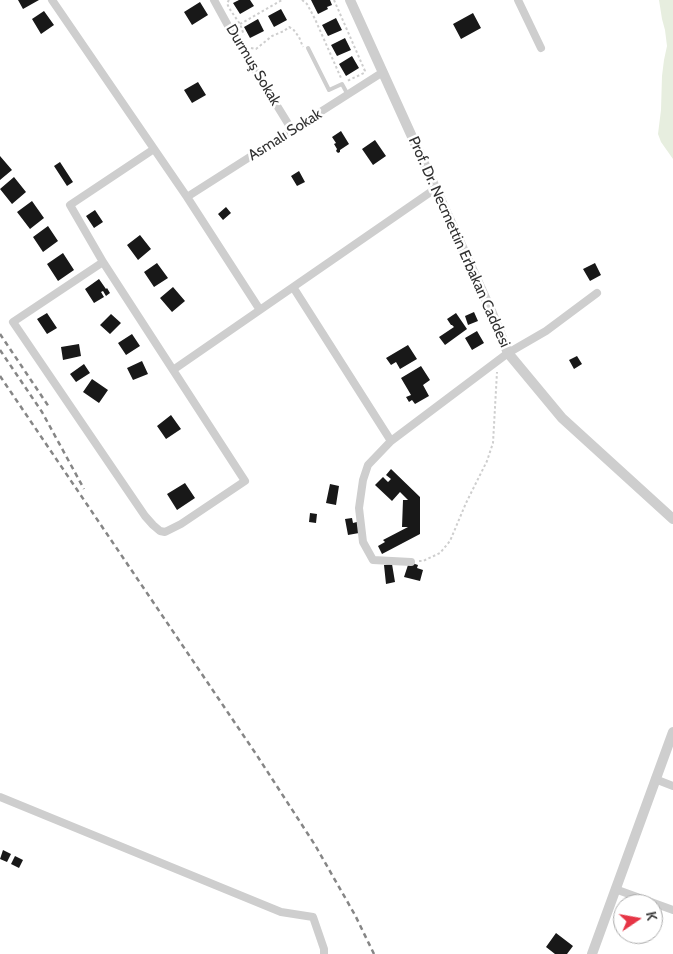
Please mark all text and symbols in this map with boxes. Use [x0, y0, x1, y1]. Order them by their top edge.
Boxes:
street label: Durmuş Sokak [222, 21, 284, 109]
street label: Asmalı Sokak [245, 105, 325, 165]
street label: Prof. Dr. Necmettin Erbakan Caddesi [404, 134, 514, 350]
north arrow [613, 894, 663, 944]
text: K [642, 910, 661, 922]

